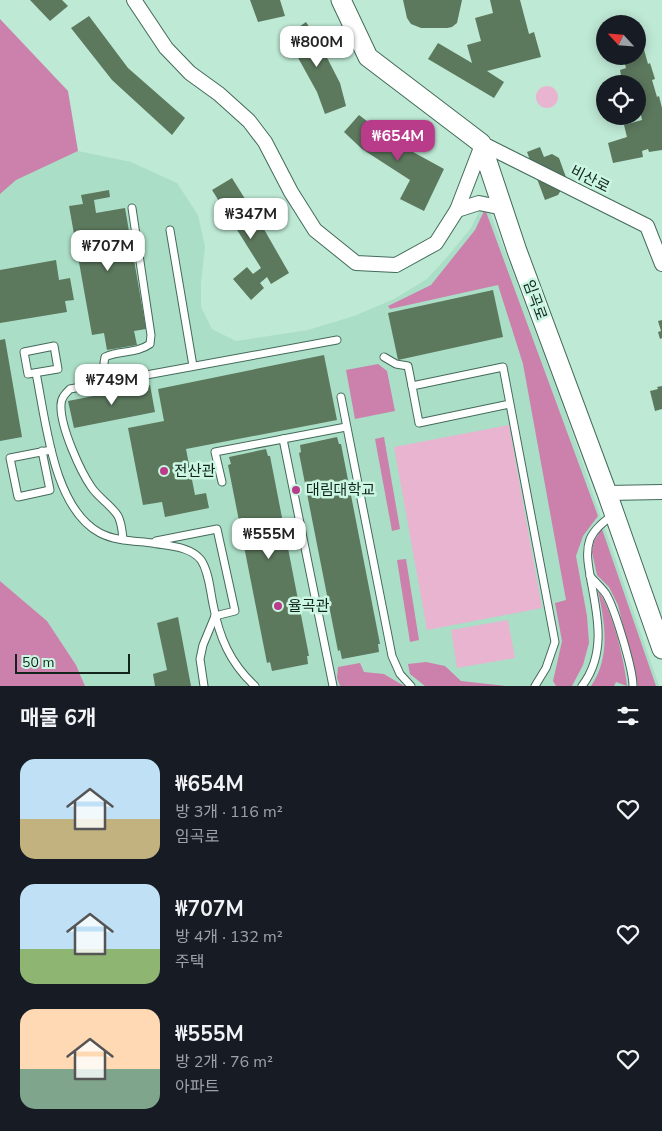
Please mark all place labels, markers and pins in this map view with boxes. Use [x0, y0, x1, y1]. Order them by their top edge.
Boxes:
pin: ₩800M [282, 26, 352, 68]
pin: ₩654M [363, 120, 433, 162]
pin: ₩347M [216, 198, 286, 240]
pin: ₩707M [73, 230, 143, 272]
pin: ₩749M [77, 364, 147, 406]
place label: 전산관 [174, 461, 216, 481]
marker: 전산관 [158, 465, 170, 477]
place label: 대림대학교 [306, 480, 375, 500]
marker: 대림대학교 [290, 484, 302, 496]
pin: ₩555M [234, 518, 304, 560]
place label: 율곡관 [288, 596, 330, 616]
marker: 율곡관 [272, 600, 284, 612]

